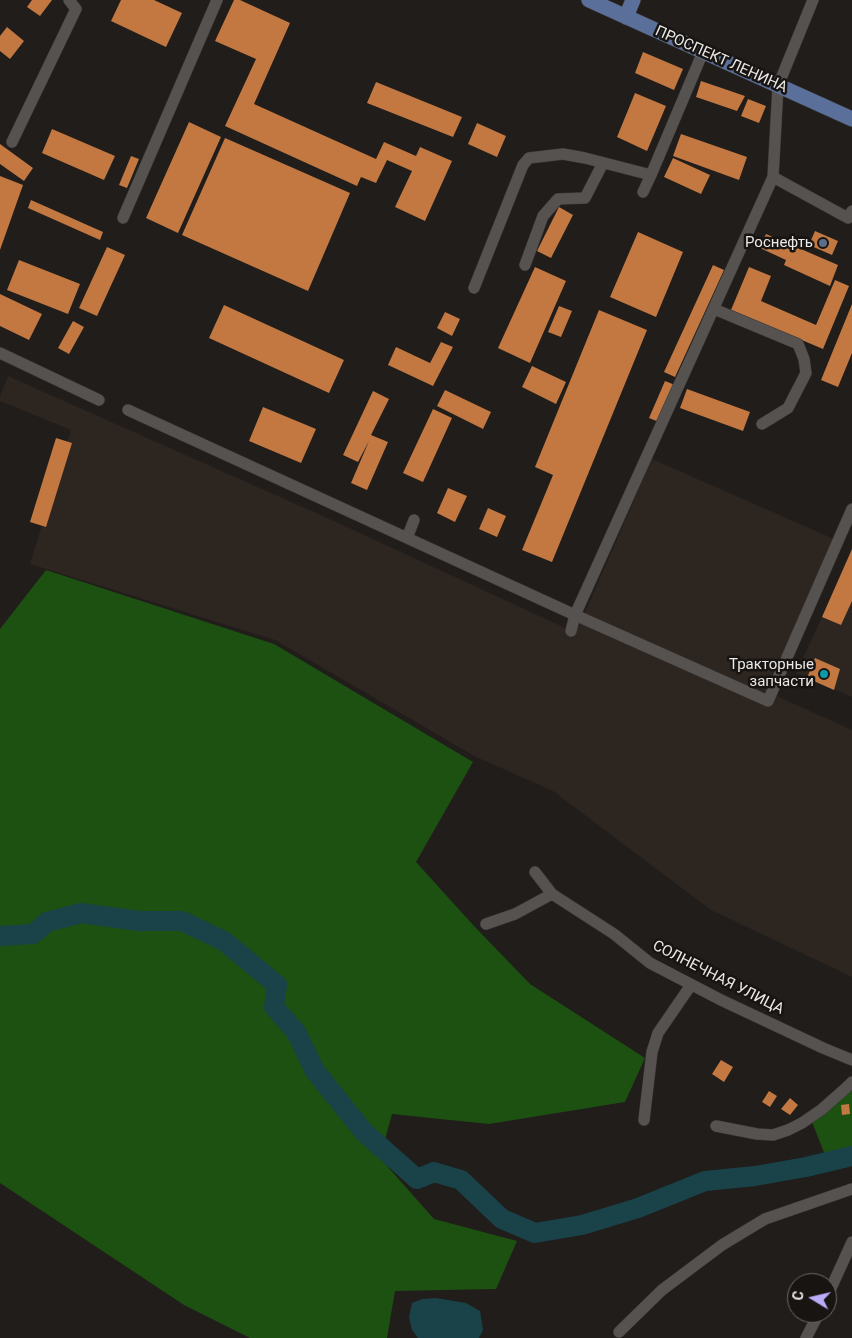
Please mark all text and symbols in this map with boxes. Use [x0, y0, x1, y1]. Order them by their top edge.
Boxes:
street label: ПРОСПЕКТ ЛЕНИНА [652, 23, 790, 97]
place label: Роснефть [745, 234, 813, 252]
marker: Роснефть [817, 237, 829, 249]
place label: Тракторные запчасти [729, 656, 814, 691]
marker: Тракторные запчасти [818, 668, 830, 680]
street label: СОЛНЕЧНАЯ УЛИЦА [649, 937, 787, 1019]
north arrow [787, 1273, 837, 1323]
text: С [790, 1290, 807, 1302]

